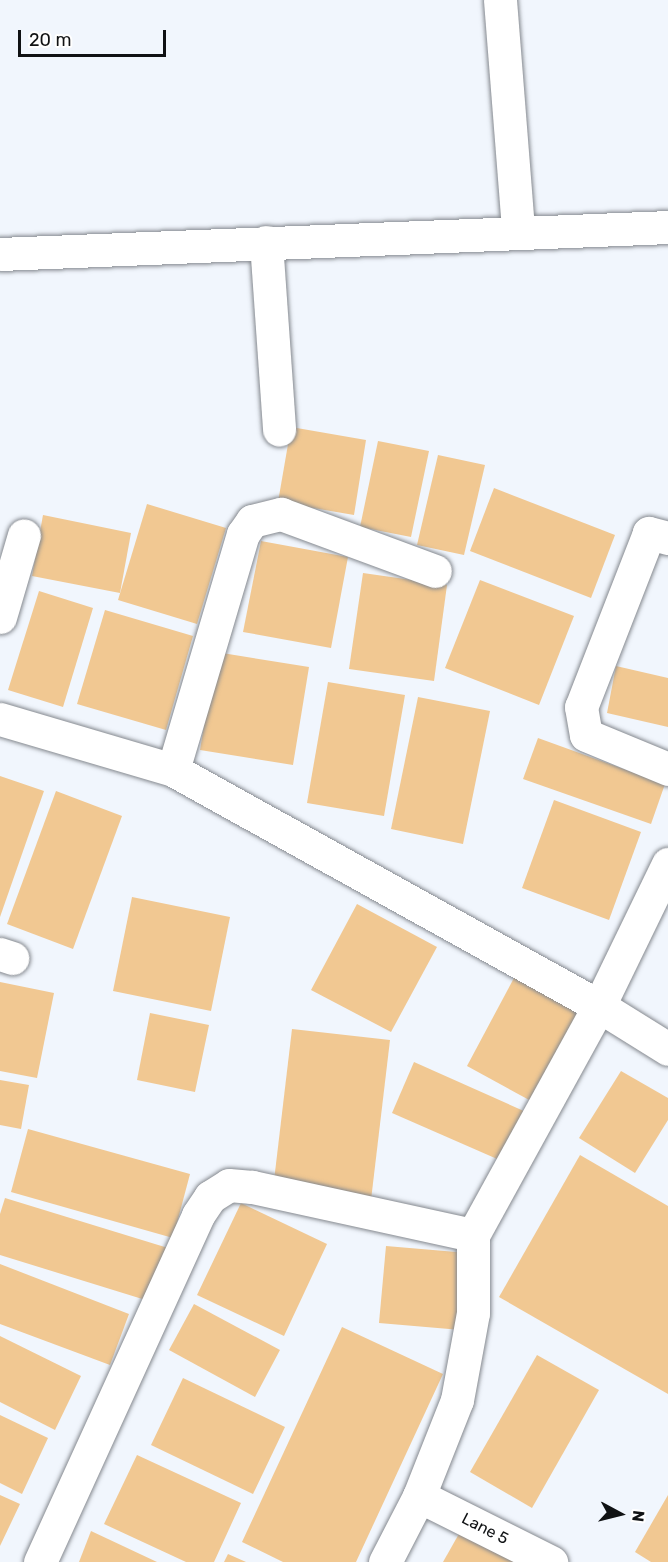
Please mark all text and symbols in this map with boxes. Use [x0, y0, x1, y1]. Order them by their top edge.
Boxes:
scale bar [21, 18, 170, 56]
text: 20 m [29, 29, 71, 51]
north arrow [590, 1484, 650, 1544]
street label: Lane 5 [458, 1509, 512, 1549]
text: N [628, 1509, 648, 1523]

